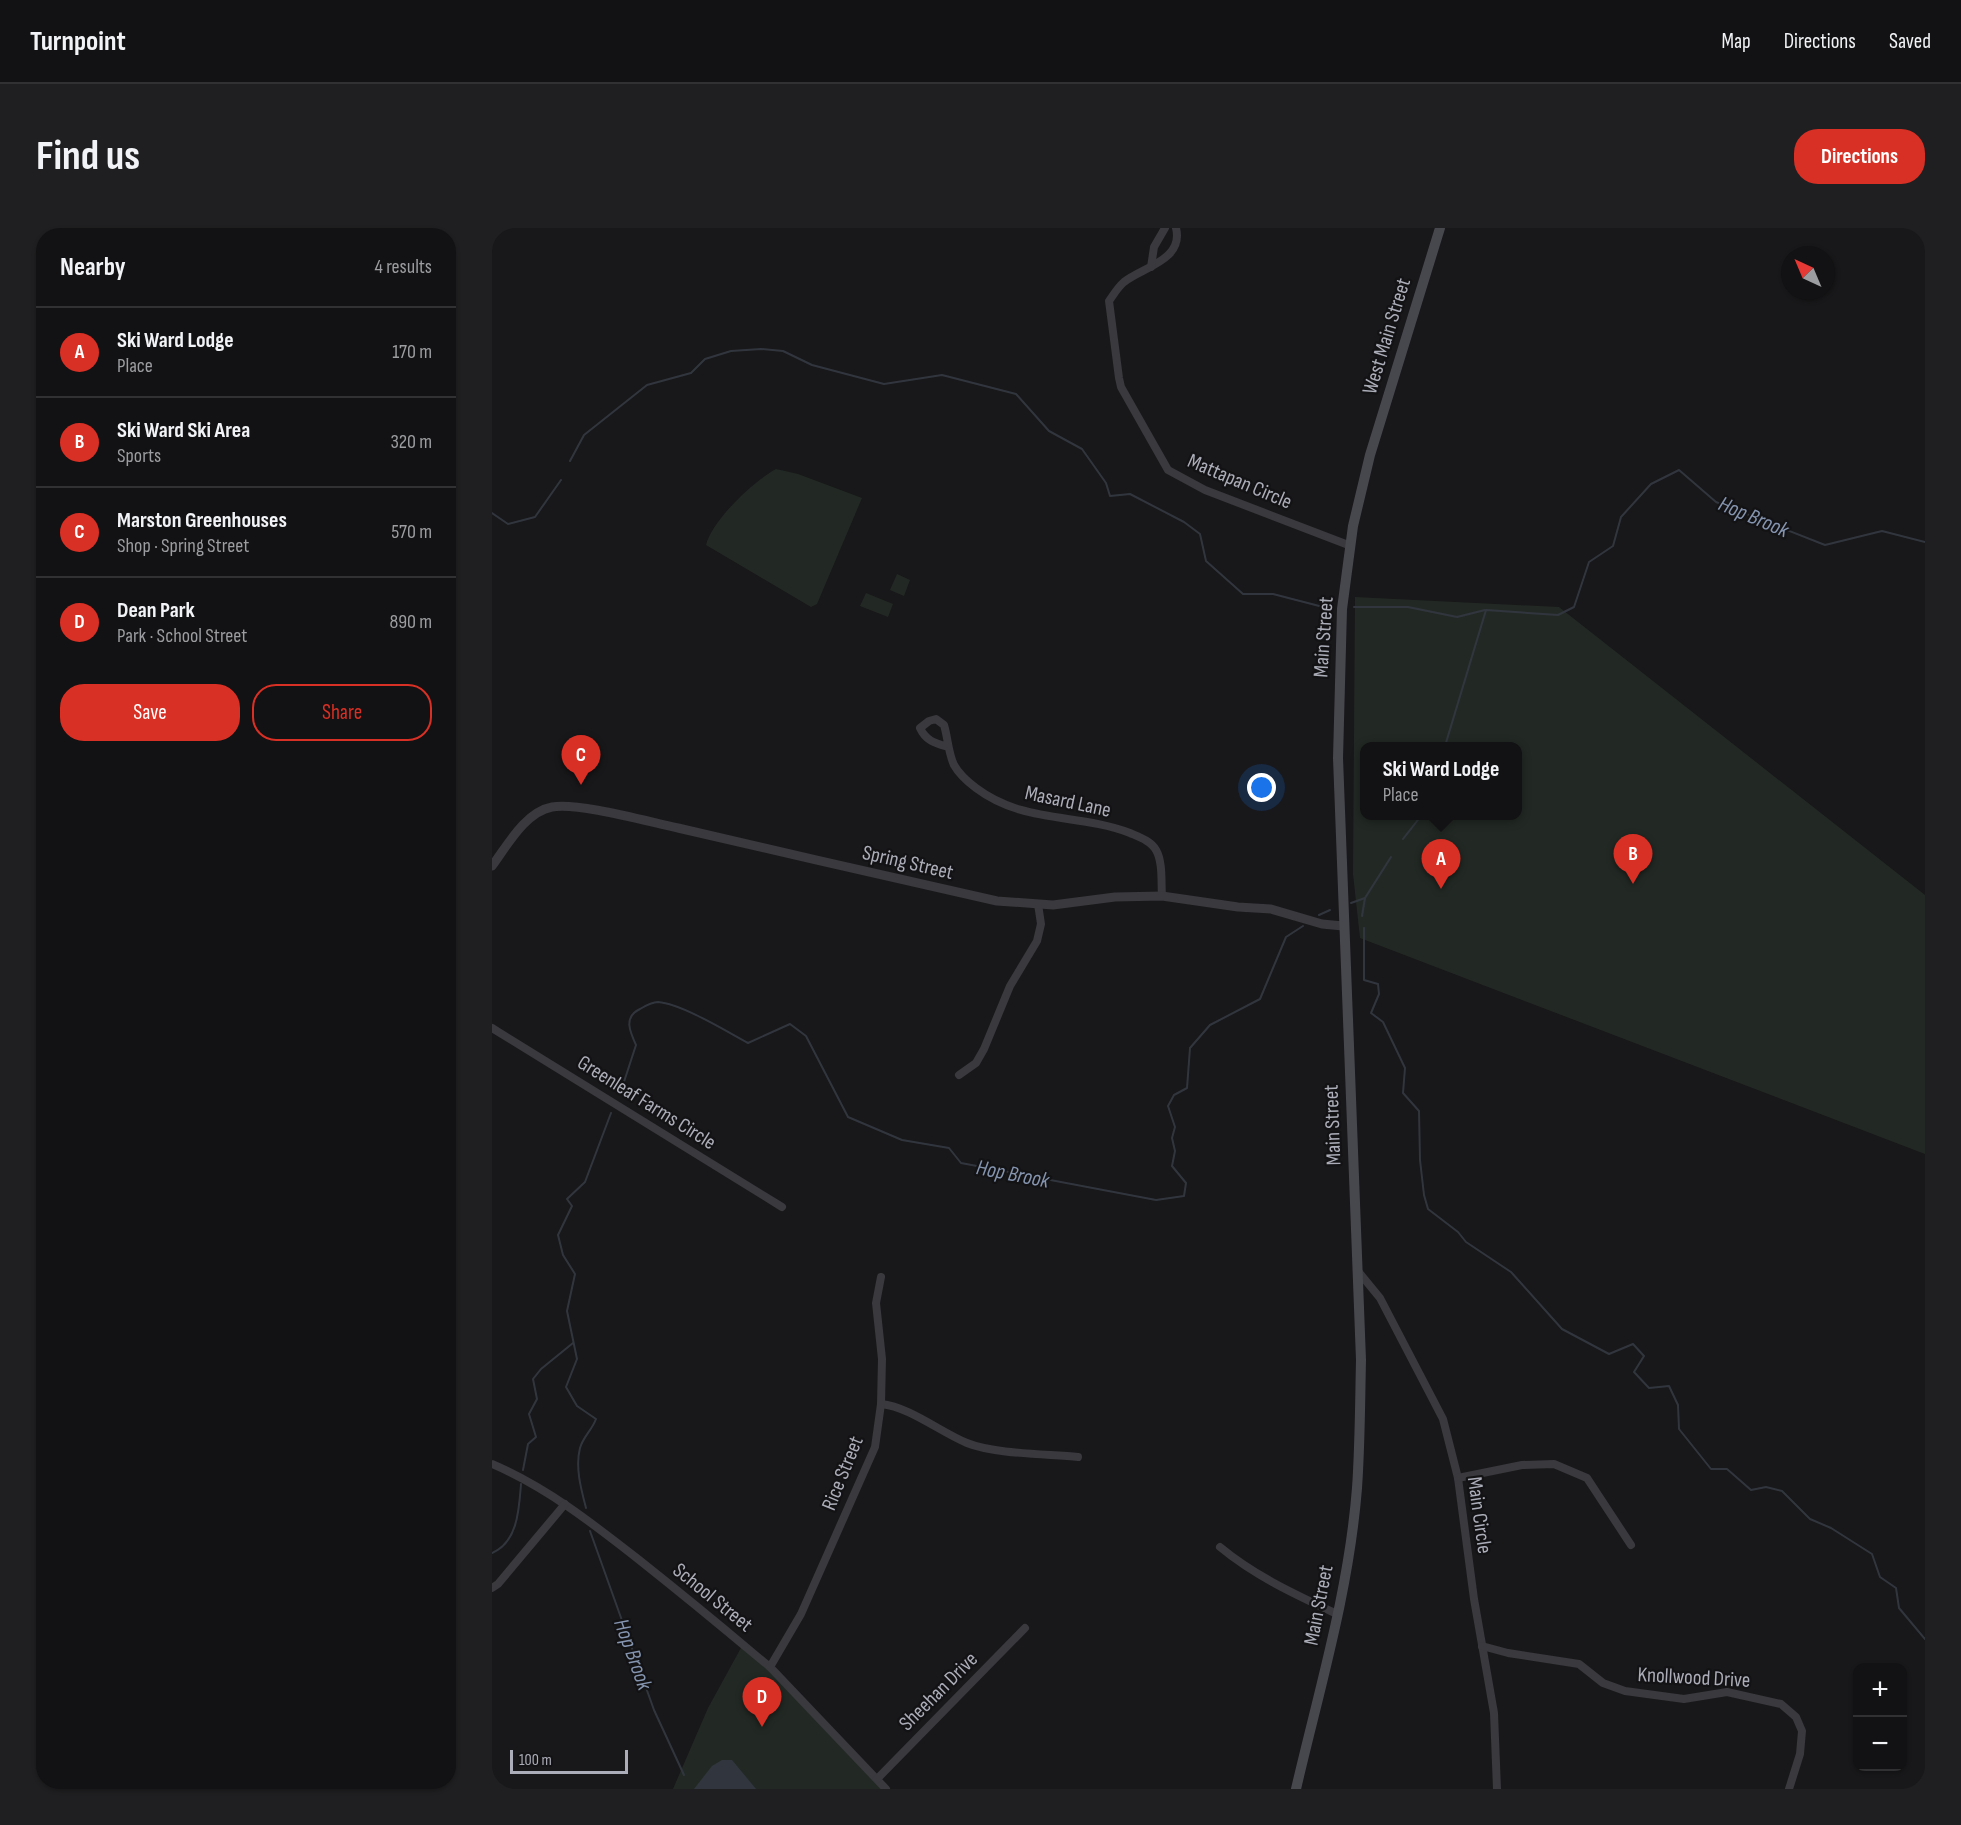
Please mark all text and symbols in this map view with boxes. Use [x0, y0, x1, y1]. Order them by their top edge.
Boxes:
text: Turnpoint [30, 25, 126, 58]
text: Map [1721, 29, 1751, 54]
text: Directions [1784, 29, 1856, 54]
text: Saved [1889, 29, 1931, 54]
button: Directions [1794, 129, 1925, 184]
text: Find us [36, 131, 140, 182]
north arrow [1781, 246, 1835, 300]
text: Nearby [60, 252, 126, 283]
text: 4 results [375, 255, 432, 279]
street label: West Main Street [1357, 275, 1416, 397]
text: Ski Ward Lodge [117, 327, 234, 354]
text: A [75, 340, 84, 364]
text: 170 m [392, 340, 432, 364]
text: Place [117, 354, 153, 378]
text: Ski Ward Ski Area [117, 417, 250, 444]
text: B [75, 430, 84, 454]
text: 320 m [390, 430, 432, 454]
text: Sports [117, 444, 161, 468]
street label: Mattapan Circle [1184, 448, 1296, 515]
water label: Hop Brook [1714, 491, 1793, 545]
text: Marston Greenhouses [117, 507, 287, 534]
text: C [74, 520, 85, 544]
text: 570 m [391, 520, 432, 544]
text: Shop · Spring Street [117, 534, 249, 558]
street label: Main Street [1308, 596, 1339, 678]
text: Dean Park [117, 597, 195, 624]
text: D [74, 610, 85, 634]
text: 890 m [389, 610, 432, 634]
text: Park · School Street [117, 624, 247, 648]
button: Save [60, 684, 240, 741]
button: Share [252, 684, 432, 741]
pin: C [562, 736, 601, 785]
popup [1360, 742, 1522, 820]
text: Ski Ward Lodge [1383, 756, 1499, 783]
your location [1247, 773, 1276, 802]
street label: Masard Lane [1023, 780, 1113, 823]
text: Place [1383, 783, 1419, 807]
pin: B [1614, 834, 1652, 884]
street label: Spring Street [860, 840, 956, 885]
pin: A [1422, 840, 1460, 889]
street label: Greenleaf Farms Circle [573, 1050, 721, 1155]
street label: Main Street [1319, 1084, 1346, 1166]
water label: Hop Brook [974, 1154, 1052, 1195]
street label: Rice Street [816, 1432, 869, 1514]
street label: Main Circle [1462, 1475, 1497, 1555]
street label: School Street [668, 1558, 758, 1637]
street label: Main Street [1298, 1563, 1338, 1647]
water label: Hop Brook [607, 1615, 658, 1695]
street label: Sheehan Drive [894, 1647, 983, 1736]
street label: Knollwood Drive [1637, 1662, 1751, 1693]
map controls [1853, 1663, 1907, 1771]
button: + [1853, 1663, 1907, 1717]
pin: D [742, 1678, 782, 1727]
button: − [1853, 1717, 1907, 1771]
scale bar [510, 1747, 628, 1774]
text: 100 m [519, 1751, 552, 1770]

